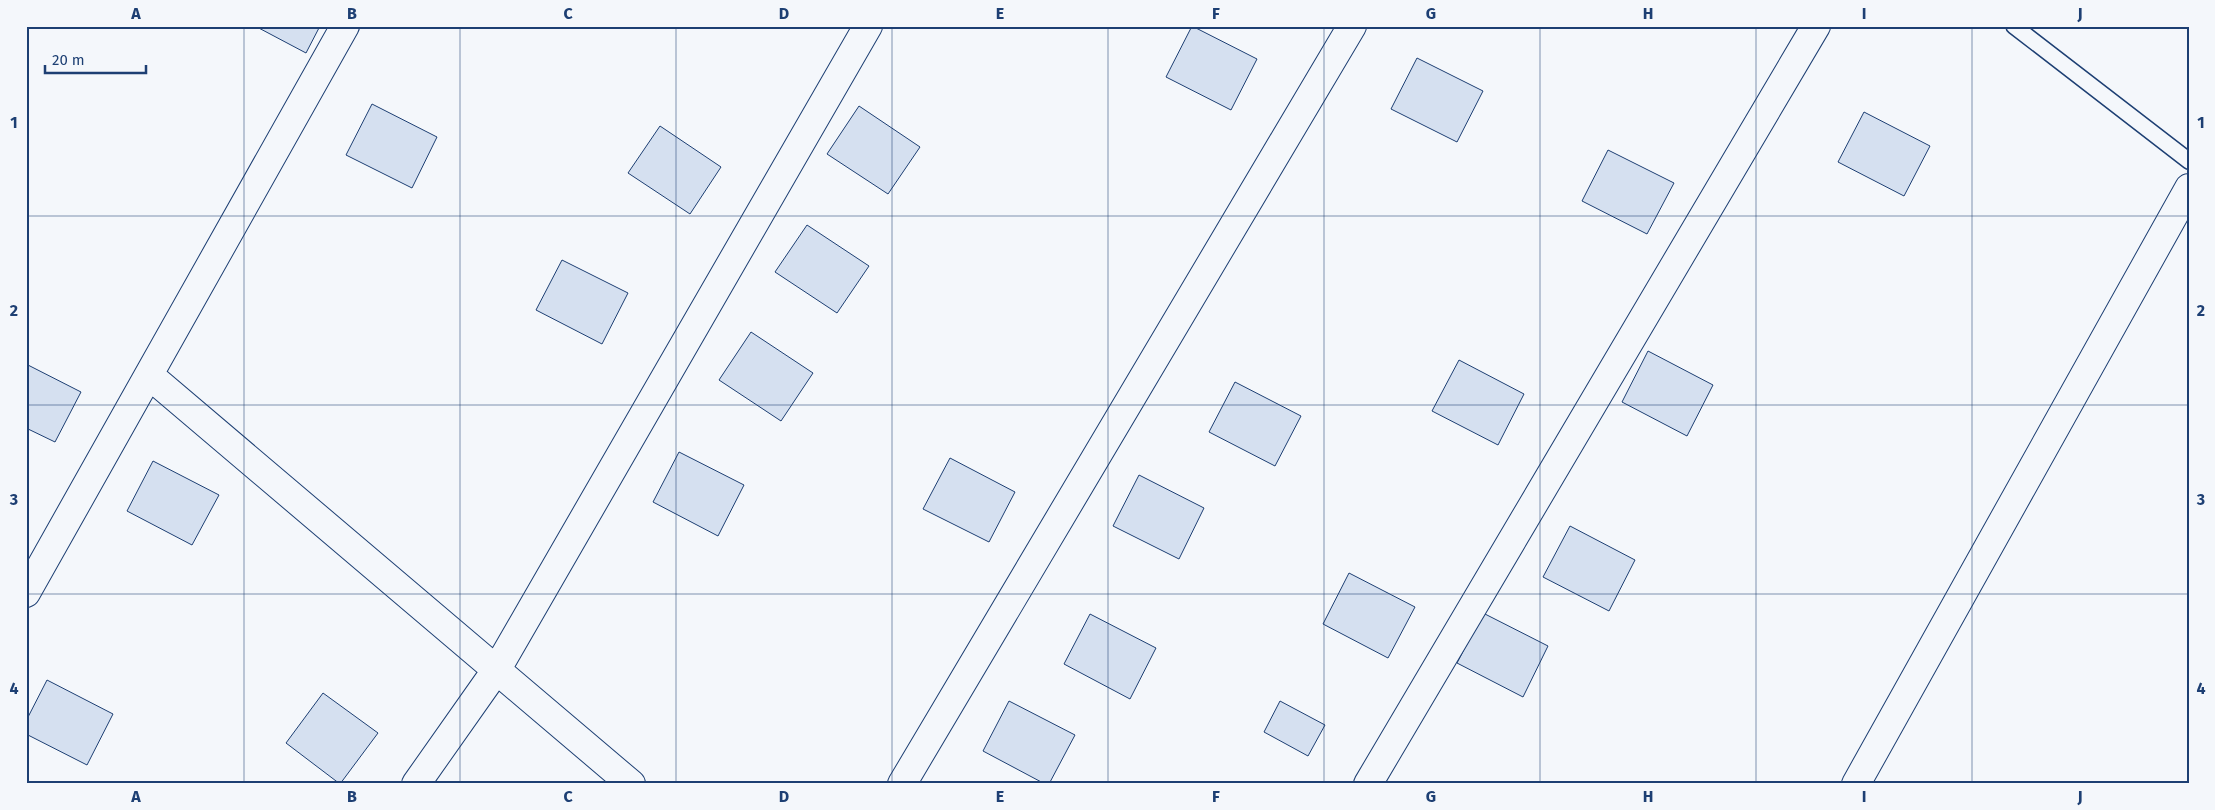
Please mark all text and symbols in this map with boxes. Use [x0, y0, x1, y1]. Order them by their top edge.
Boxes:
text: A [130, 4, 141, 23]
text: B [347, 4, 357, 23]
text: C [563, 4, 573, 23]
text: D [779, 4, 789, 23]
text: E [996, 4, 1004, 23]
text: F [1212, 4, 1220, 23]
text: G [1426, 4, 1436, 23]
text: H [1643, 4, 1653, 23]
text: I [1862, 4, 1866, 23]
text: J [2076, 4, 2083, 23]
scale bar [45, 42, 146, 74]
text: 20 m [52, 51, 85, 69]
text: 1 [10, 113, 18, 132]
text: 1 [2197, 113, 2205, 132]
text: 2 [10, 301, 18, 320]
text: 2 [2197, 301, 2205, 320]
text: 3 [9, 490, 18, 509]
text: 3 [2196, 490, 2205, 509]
text: 4 [9, 679, 19, 698]
text: 4 [2196, 679, 2206, 698]
text: A [130, 787, 141, 806]
text: B [347, 787, 357, 806]
text: C [563, 787, 573, 806]
text: D [779, 787, 789, 806]
text: E [996, 787, 1004, 806]
text: F [1212, 787, 1220, 806]
text: G [1426, 787, 1436, 806]
text: H [1643, 787, 1653, 806]
text: I [1862, 787, 1866, 806]
text: J [2076, 787, 2083, 806]

